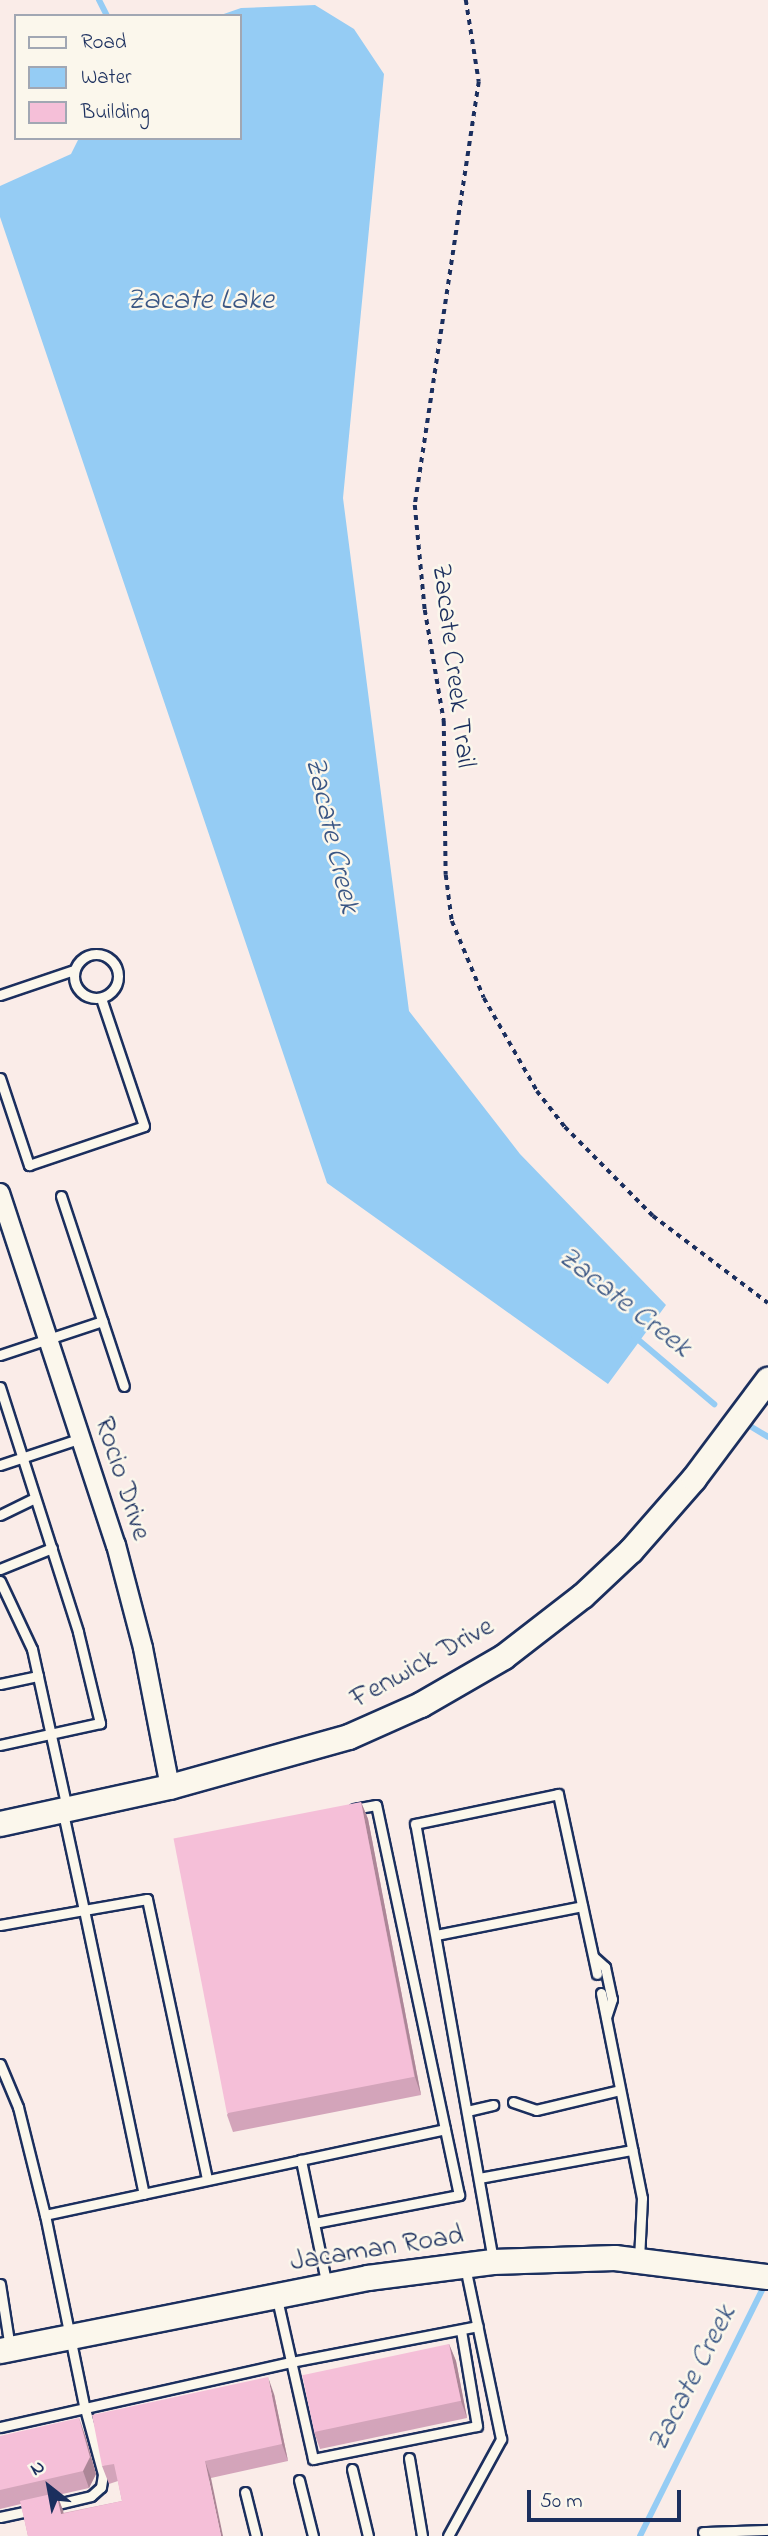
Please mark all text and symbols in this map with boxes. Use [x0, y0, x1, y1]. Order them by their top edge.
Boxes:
legend [14, 14, 242, 140]
text: Road [81, 28, 127, 58]
text: Water [81, 63, 132, 93]
text: Building [81, 98, 150, 128]
water label: Zacate Lake [126, 283, 274, 319]
street label: Zacate Creek Trail [423, 562, 481, 770]
water label: Zacate Creek [296, 753, 366, 917]
water label: Zacate Creek [550, 1240, 698, 1366]
street label: Rocio Drive [85, 1413, 157, 1545]
street label: Fenwick Drive [346, 1611, 500, 1717]
street label: Jacaman Road [288, 2220, 466, 2280]
water label: Zacate Creek [641, 2300, 745, 2458]
north arrow [14, 2452, 84, 2522]
text: N [25, 2454, 50, 2483]
scale bar [530, 2476, 684, 2520]
text: 50 m [540, 2487, 583, 2517]

